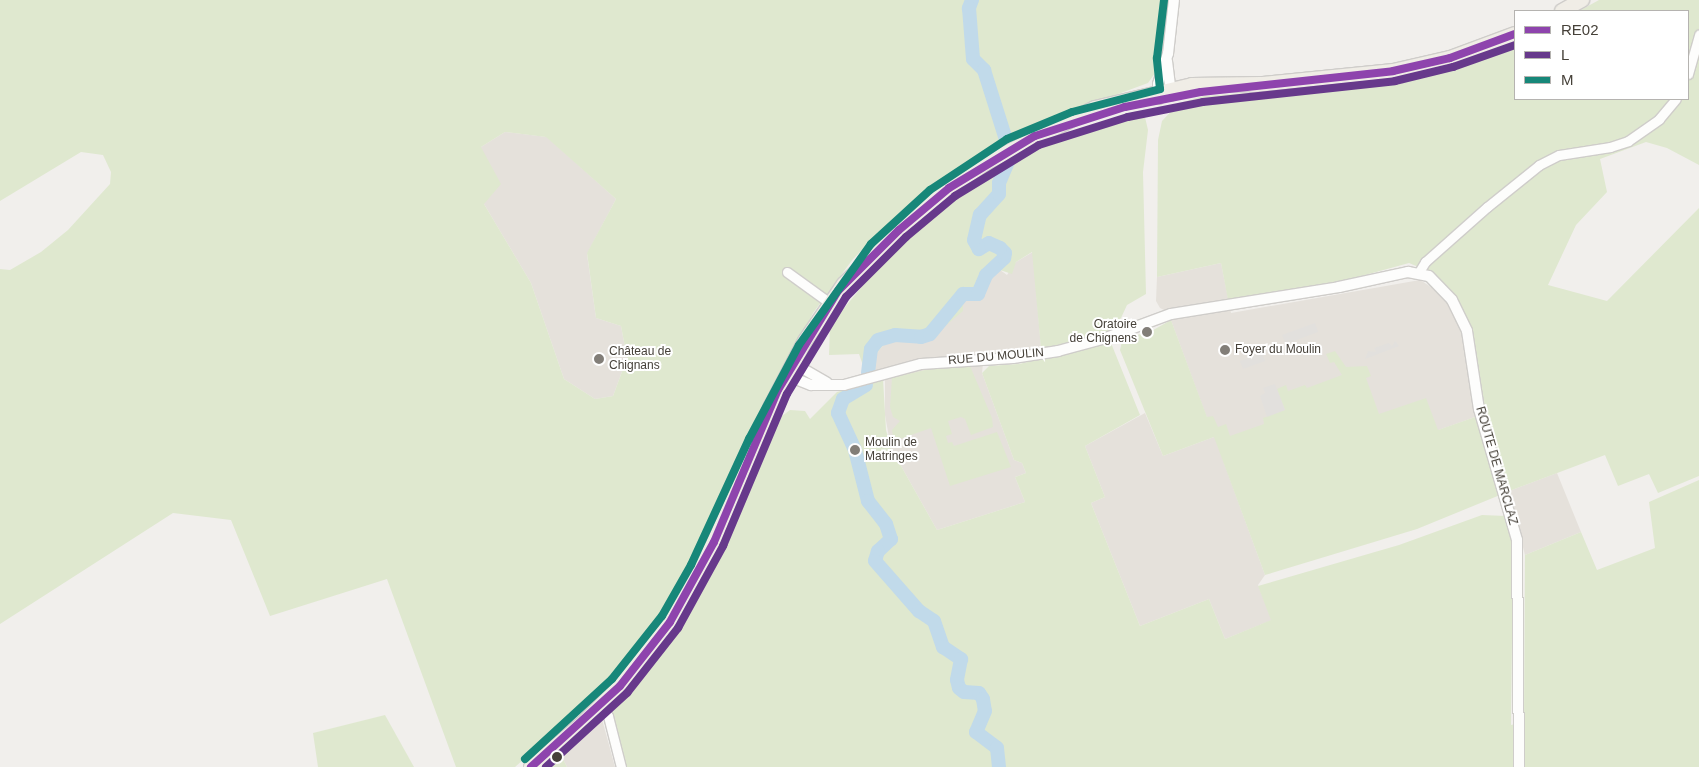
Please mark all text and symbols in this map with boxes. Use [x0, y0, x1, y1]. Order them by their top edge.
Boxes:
legend [1514, 10, 1689, 100]
text: RE02 [1561, 21, 1599, 38]
text: L [1561, 46, 1569, 63]
text: M [1561, 71, 1574, 88]
place label: Oratoire de Chignens [1070, 318, 1137, 346]
marker: Oratoire de Chignens [1141, 326, 1153, 338]
place label: Foyer du Moulin [1235, 343, 1321, 357]
marker: Foyer du Moulin [1219, 344, 1231, 356]
place label: Château de Chignans [609, 345, 671, 373]
street label: RUE DU MOULIN [948, 346, 1044, 368]
marker: Château de Chignans [593, 353, 605, 365]
street label: ROUTE DE MARCLAZ [1472, 405, 1520, 527]
place label: Moulin de Matringes [865, 436, 918, 464]
marker: Moulin de Matringes [849, 444, 861, 456]
unlabelled marker [552, 752, 562, 762]

